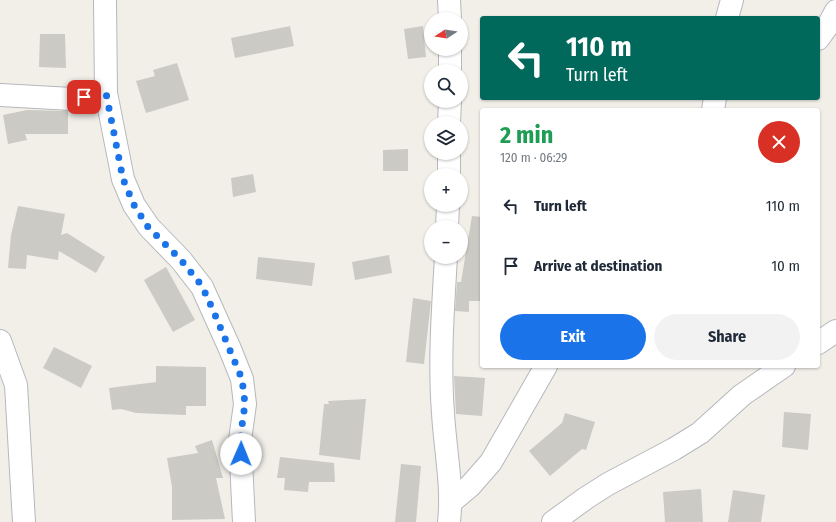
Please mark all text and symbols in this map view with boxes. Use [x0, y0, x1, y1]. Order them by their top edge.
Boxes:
north arrow [424, 12, 468, 56]
map controls [424, 12, 468, 264]
text: 110 m [566, 30, 632, 63]
icon: left [500, 32, 552, 84]
button: search [424, 64, 468, 108]
text: Turn left [566, 64, 628, 86]
pin [67, 80, 101, 114]
icon: arrive [73, 86, 95, 108]
button: layers [424, 116, 468, 160]
text: 2 min [500, 121, 553, 149]
button: close [758, 121, 800, 163]
text: 120 m · 06:29 [500, 150, 567, 165]
button: + [424, 168, 468, 212]
icon: left [500, 195, 522, 217]
text: Turn left [534, 197, 587, 215]
text: 110 m [766, 197, 800, 215]
button: − [424, 220, 468, 264]
icon: arrive [500, 255, 522, 277]
text: Arrive at destination [534, 257, 662, 275]
text: 10 m [771, 257, 800, 275]
button: Exit [500, 314, 646, 360]
button: Share [654, 314, 800, 360]
position arrow [220, 433, 262, 475]

